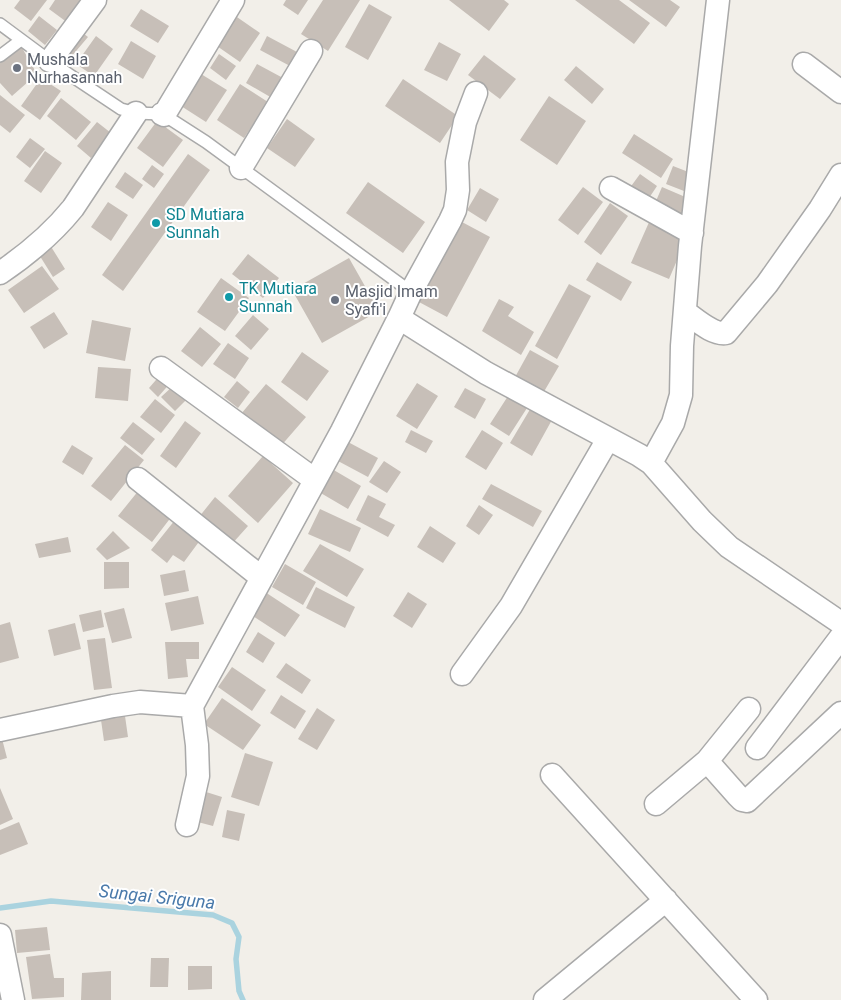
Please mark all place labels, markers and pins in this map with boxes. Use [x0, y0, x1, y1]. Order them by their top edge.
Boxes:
place label: Mushala Nurhasannah [27, 50, 122, 87]
marker: Mushala Nurhasannah [11, 62, 23, 74]
place label: SD Mutiara Sunnah [166, 205, 244, 242]
marker: SD Mutiara Sunnah [150, 217, 162, 229]
place label: TK Mutiara Sunnah [239, 279, 317, 316]
place label: Masjid Imam Syafi'i [345, 282, 438, 319]
marker: TK Mutiara Sunnah [223, 291, 235, 303]
marker: Masjid Imam Syafi'i [329, 294, 341, 306]

